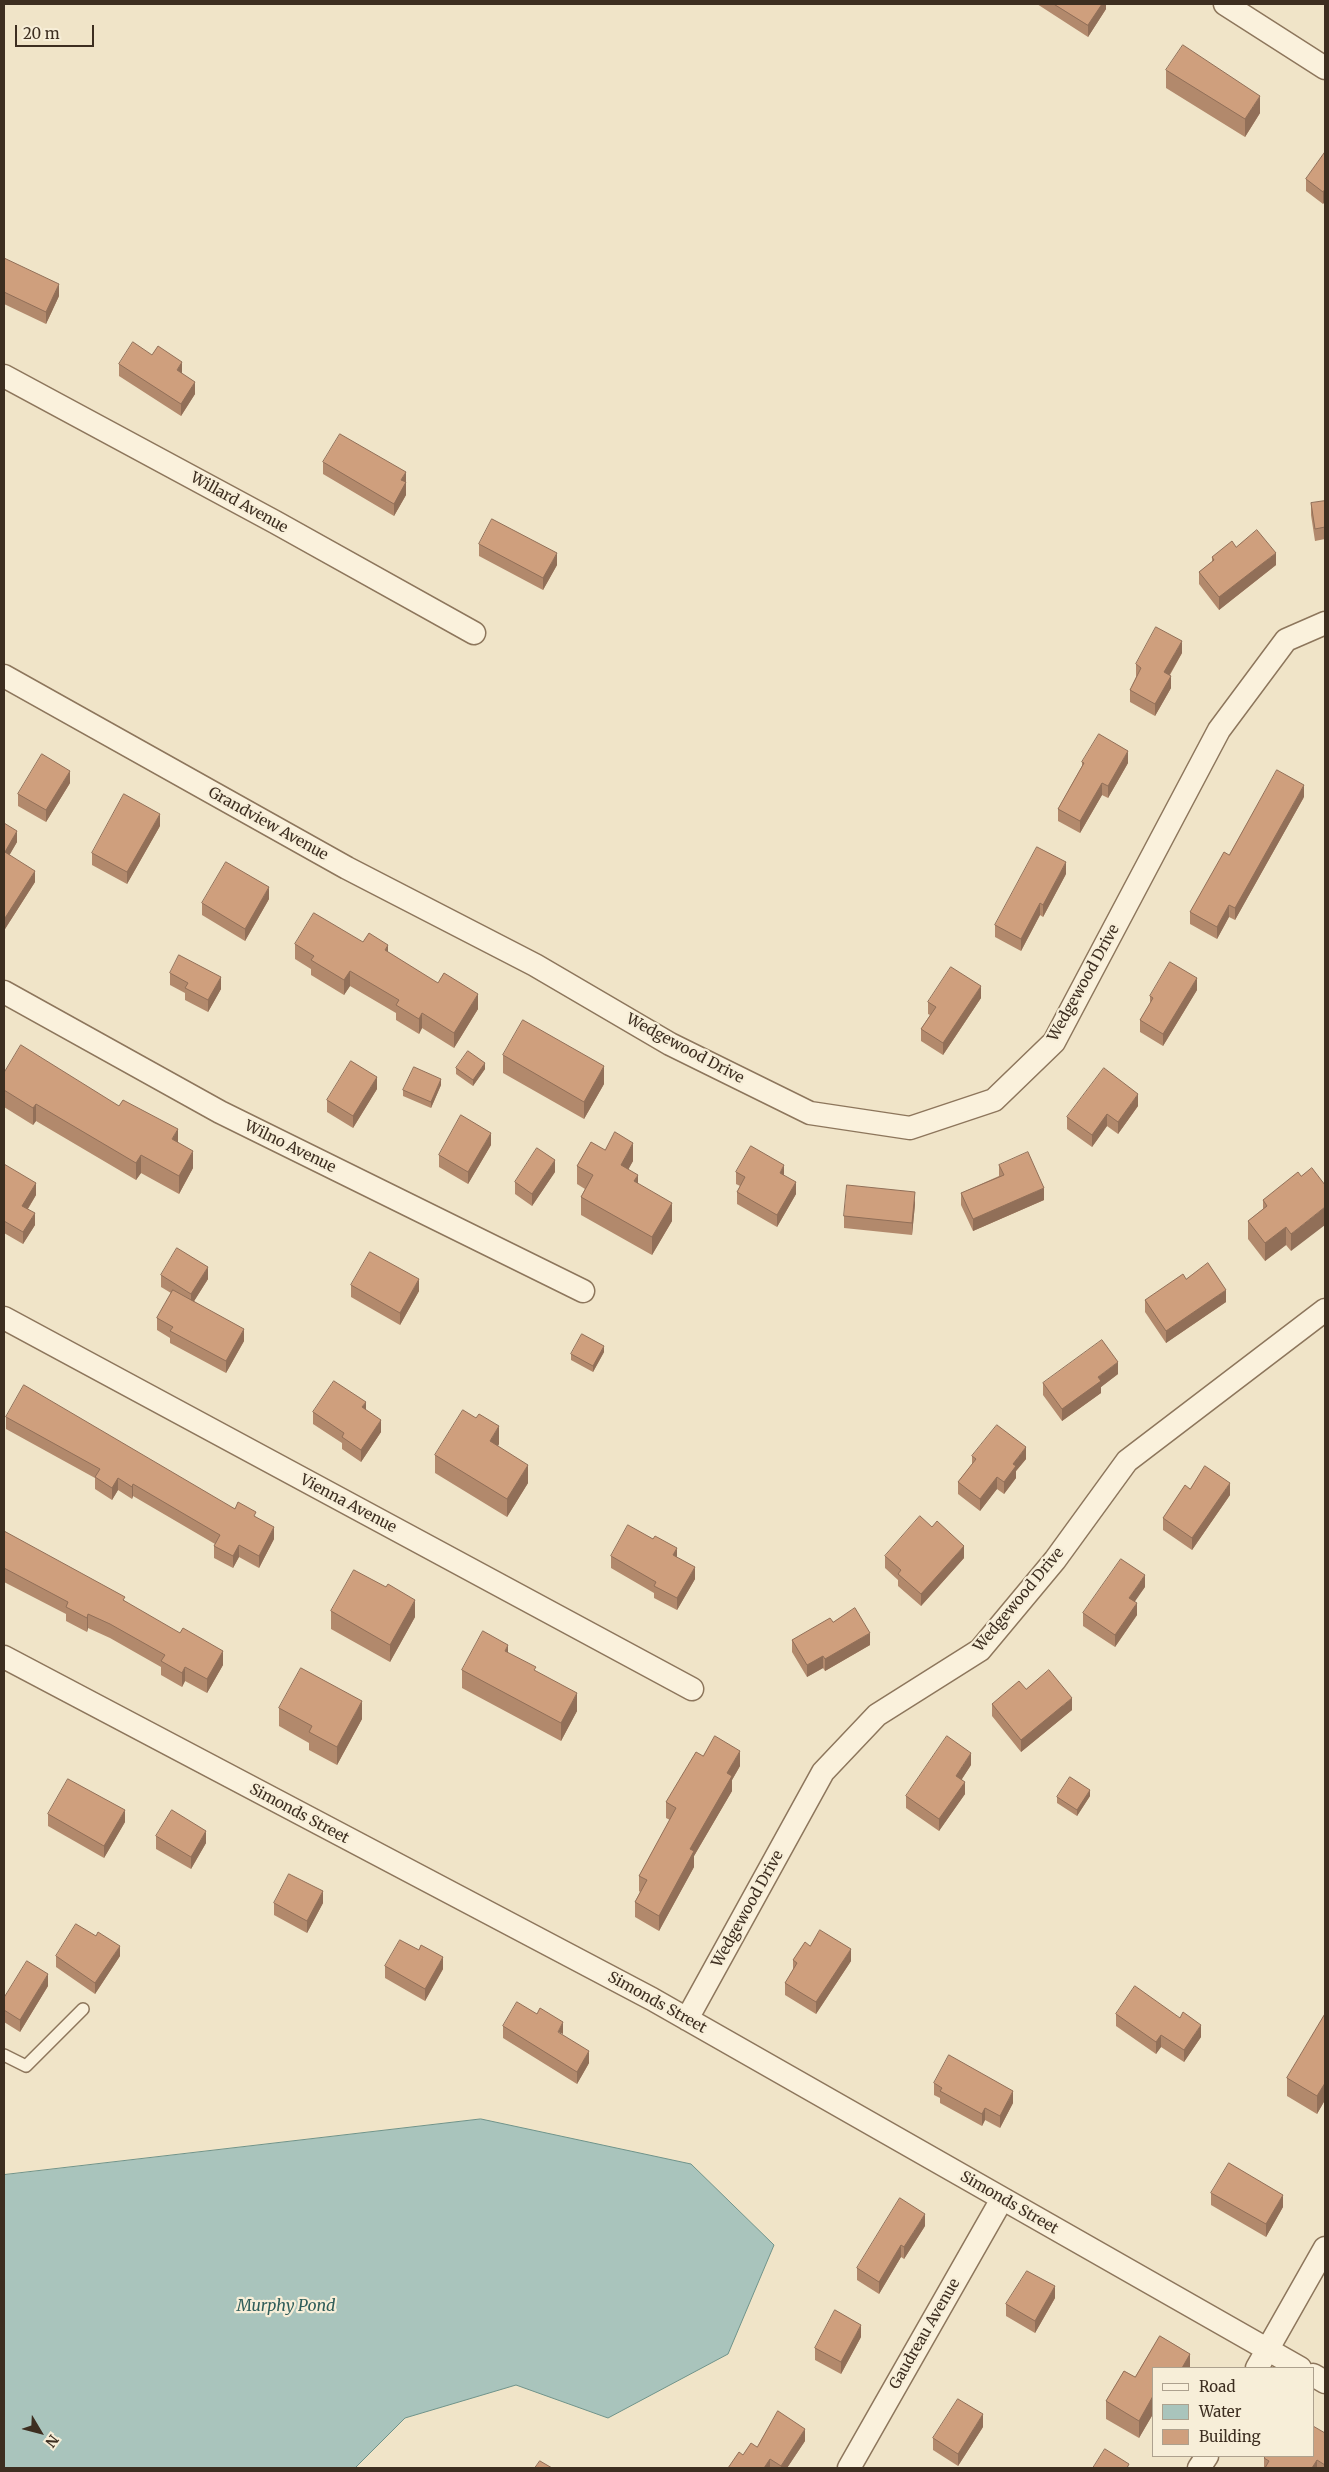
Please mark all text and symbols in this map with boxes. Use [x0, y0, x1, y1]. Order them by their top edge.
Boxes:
scale bar [18, 15, 96, 47]
text: 20 m [23, 24, 60, 43]
street label: Willard Avenue [187, 469, 291, 537]
street label: Grandview Avenue [205, 784, 331, 864]
street label: Wedgewood Drive [1044, 921, 1124, 1045]
street label: Wedgewood Drive [623, 1010, 747, 1088]
street label: Wilno Avenue [241, 1117, 339, 1177]
street label: Vienna Avenue [297, 1471, 399, 1537]
street label: Wedgewood Drive [970, 1544, 1068, 1656]
street label: Simonds Street [246, 1780, 352, 1848]
street label: Wedgewood Drive [708, 1847, 788, 1971]
street label: Simonds Street [605, 1968, 709, 2038]
street label: Simonds Street [957, 2168, 1061, 2238]
street label: Gaudreau Avenue [886, 2275, 964, 2393]
water label: Murphy Pond [237, 2296, 335, 2316]
legend [1152, 2367, 1314, 2457]
text: Road [1199, 2377, 1235, 2396]
text: Water [1199, 2402, 1241, 2421]
north arrow [15, 2407, 65, 2457]
text: Building [1199, 2427, 1261, 2446]
text: N [41, 2431, 62, 2451]

